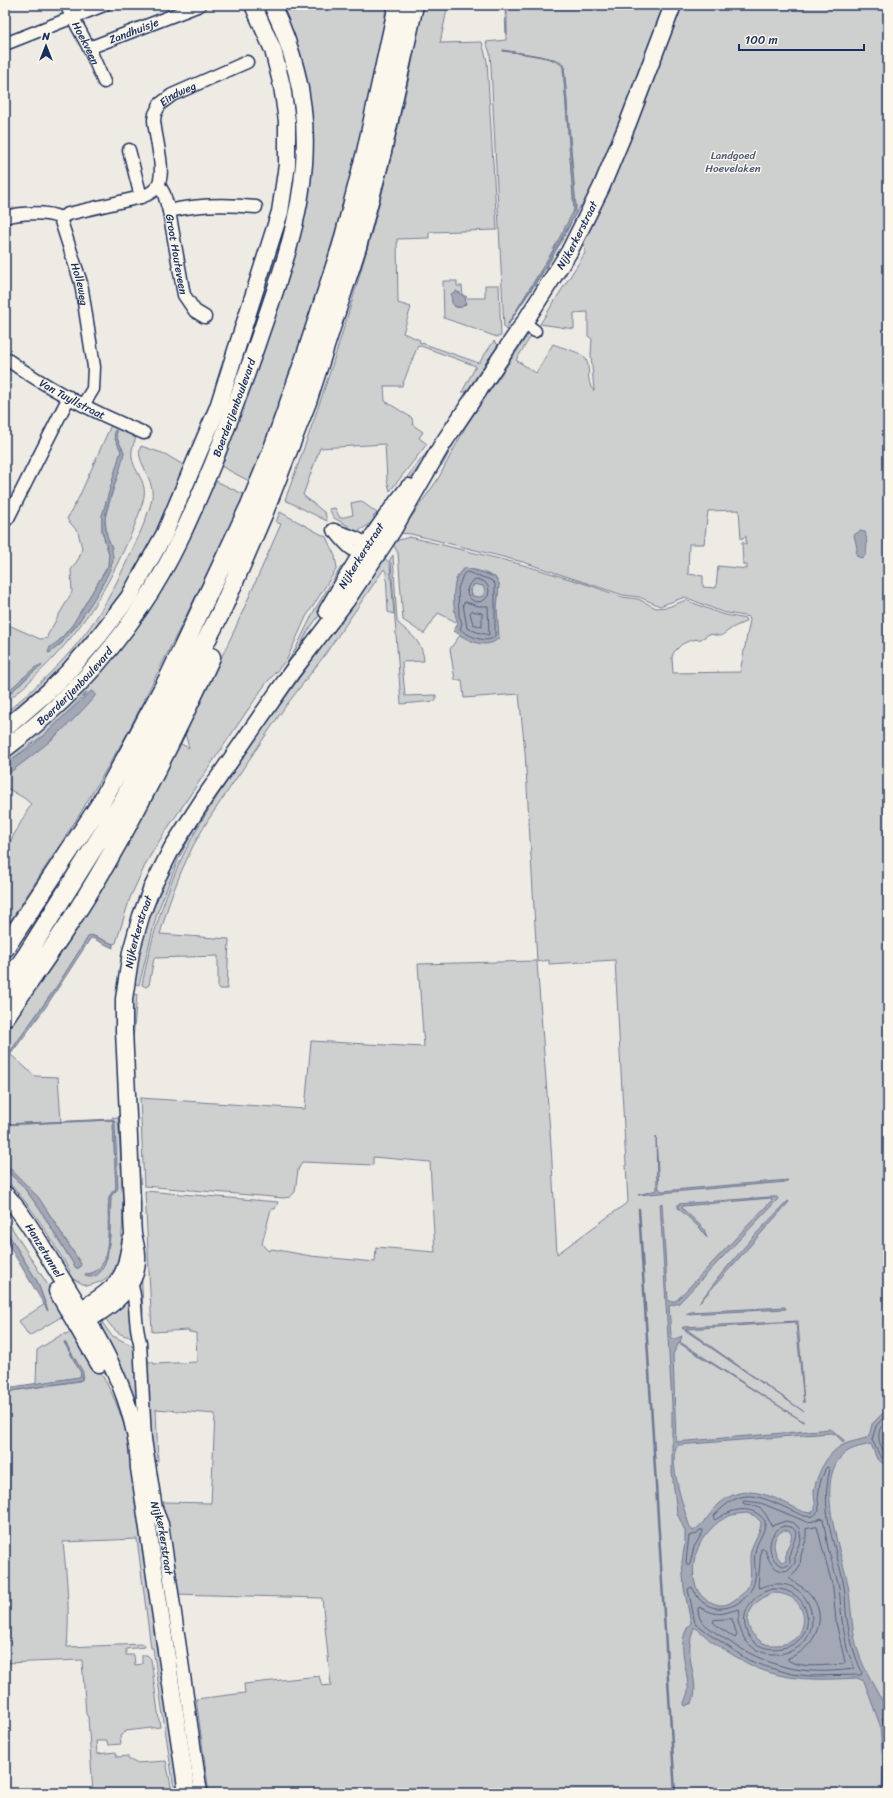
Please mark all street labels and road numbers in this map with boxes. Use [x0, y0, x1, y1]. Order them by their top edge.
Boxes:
street label: Zandhuisje [106, 13, 162, 49]
street label: Hoekveen [66, 18, 104, 68]
street label: Eindweg [155, 76, 200, 112]
street label: Nijkerkerstraat [551, 197, 603, 273]
street label: Groot Houteveen [160, 213, 193, 296]
street label: Holleweg [65, 260, 93, 307]
street label: Boerderijenboulevard [207, 355, 262, 460]
street label: Van Tuyllstraat [35, 374, 109, 425]
street label: Nijkerkerstraat [333, 518, 390, 593]
street label: Boerderijenboulevard [32, 642, 119, 730]
street label: Nijkerkerstraat [120, 892, 158, 970]
street label: Hanzetunnel [20, 1220, 69, 1282]
street label: Nijkerkerstraat [145, 1500, 178, 1577]

